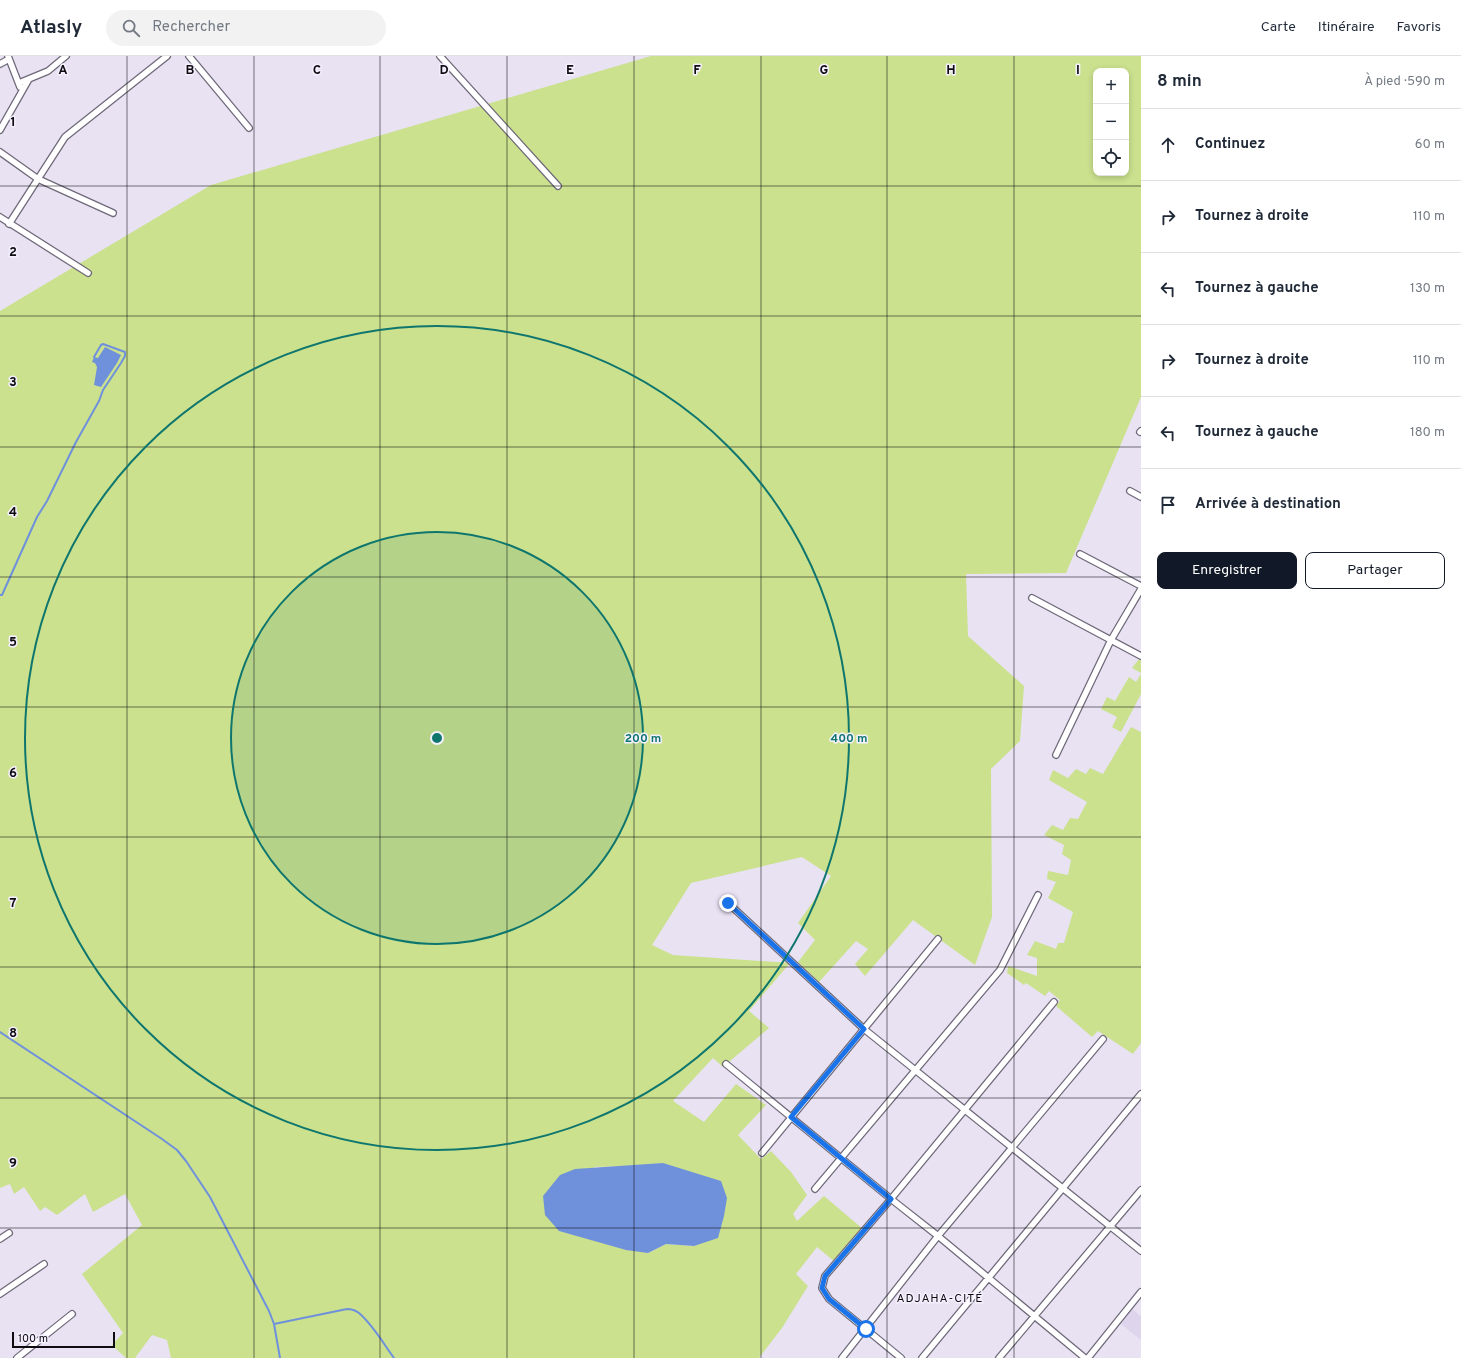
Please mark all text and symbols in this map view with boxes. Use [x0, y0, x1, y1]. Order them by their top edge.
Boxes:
search box [106, 10, 386, 46]
text: Atlasly [20, 16, 82, 40]
icon: search [120, 17, 142, 39]
text: Rechercher [152, 18, 230, 37]
text: Carte [1261, 19, 1296, 36]
text: Itinéraire [1318, 19, 1375, 36]
text: Favoris [1397, 19, 1441, 36]
text: A [58, 63, 68, 79]
text: B [186, 63, 195, 79]
text: C [313, 63, 321, 79]
text: D [439, 63, 449, 79]
text: E [566, 63, 574, 79]
text: F [693, 63, 701, 79]
text: G [820, 63, 829, 79]
text: H [946, 63, 956, 79]
text: I [1076, 63, 1080, 79]
map controls [1093, 68, 1129, 176]
button: + [1093, 68, 1129, 104]
text: 8 min [1157, 71, 1202, 93]
text: À pied · 590 m [1364, 74, 1445, 90]
button: − [1093, 104, 1129, 140]
text: 1 [10, 115, 16, 131]
icon: ahead [1157, 134, 1179, 156]
text: Continuez [1195, 135, 1265, 154]
text: 60 m [1415, 137, 1445, 153]
button: locate [1093, 140, 1129, 176]
icon: right [1157, 206, 1179, 228]
text: Tournez à droite [1195, 207, 1309, 226]
text: 110 m [1413, 209, 1445, 225]
text: 2 [9, 245, 17, 261]
icon: left [1157, 278, 1179, 300]
text: Tournez à gauche [1195, 279, 1319, 298]
text: 130 m [1410, 281, 1445, 297]
icon: right [1157, 350, 1179, 372]
text: Tournez à droite [1195, 351, 1309, 370]
text: 110 m [1413, 353, 1445, 369]
text: 3 [9, 375, 17, 391]
icon: left [1157, 422, 1179, 444]
text: Tournez à gauche [1195, 423, 1319, 442]
text: 180 m [1410, 425, 1445, 441]
icon: arrive [1157, 494, 1179, 516]
text: Arrivée à destination [1195, 495, 1341, 514]
text: 4 [9, 505, 17, 521]
button: Enregistrer [1157, 552, 1297, 589]
button: Partager [1305, 552, 1445, 589]
text: 5 [9, 635, 17, 651]
centre of rings [430, 731, 444, 745]
text: 200 m [625, 731, 661, 747]
text: 400 m [830, 731, 868, 747]
text: 6 [9, 766, 17, 782]
route end [719, 894, 737, 912]
text: 7 [10, 896, 17, 912]
text: 8 [9, 1026, 17, 1042]
text: 9 [9, 1156, 17, 1172]
district label: ADJAHA-CITÉ [897, 1291, 983, 1307]
route start [857, 1320, 875, 1338]
scale bar [12, 1330, 115, 1349]
text: 100 m [18, 1332, 48, 1346]

